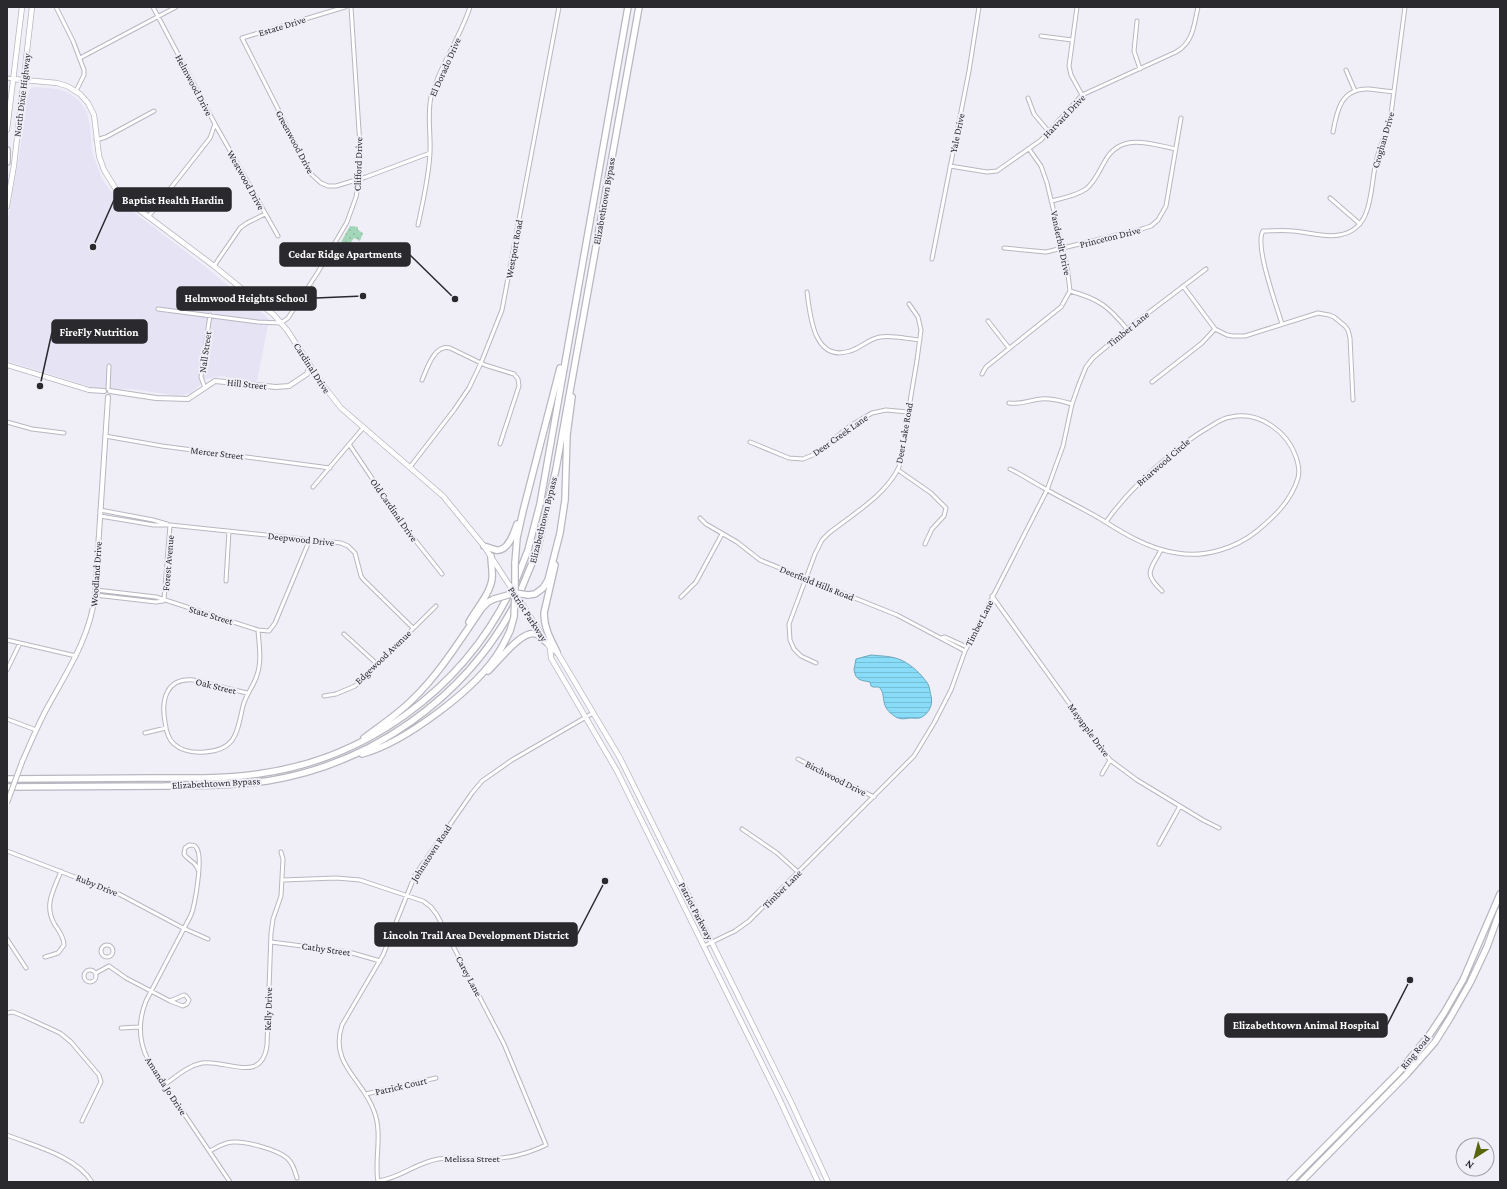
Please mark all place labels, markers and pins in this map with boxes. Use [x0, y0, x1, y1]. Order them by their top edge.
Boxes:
callout: Baptist Health Hardin [114, 188, 231, 211]
callout: Cedar Ridge Apartments [280, 243, 410, 266]
callout: Helmwood Heights School [177, 287, 316, 310]
callout: FireFly Nutrition [52, 320, 147, 343]
callout: Lincoln Trail Area Development District [375, 923, 577, 946]
callout: Elizabethtown Animal Hospital [1225, 1014, 1387, 1037]

